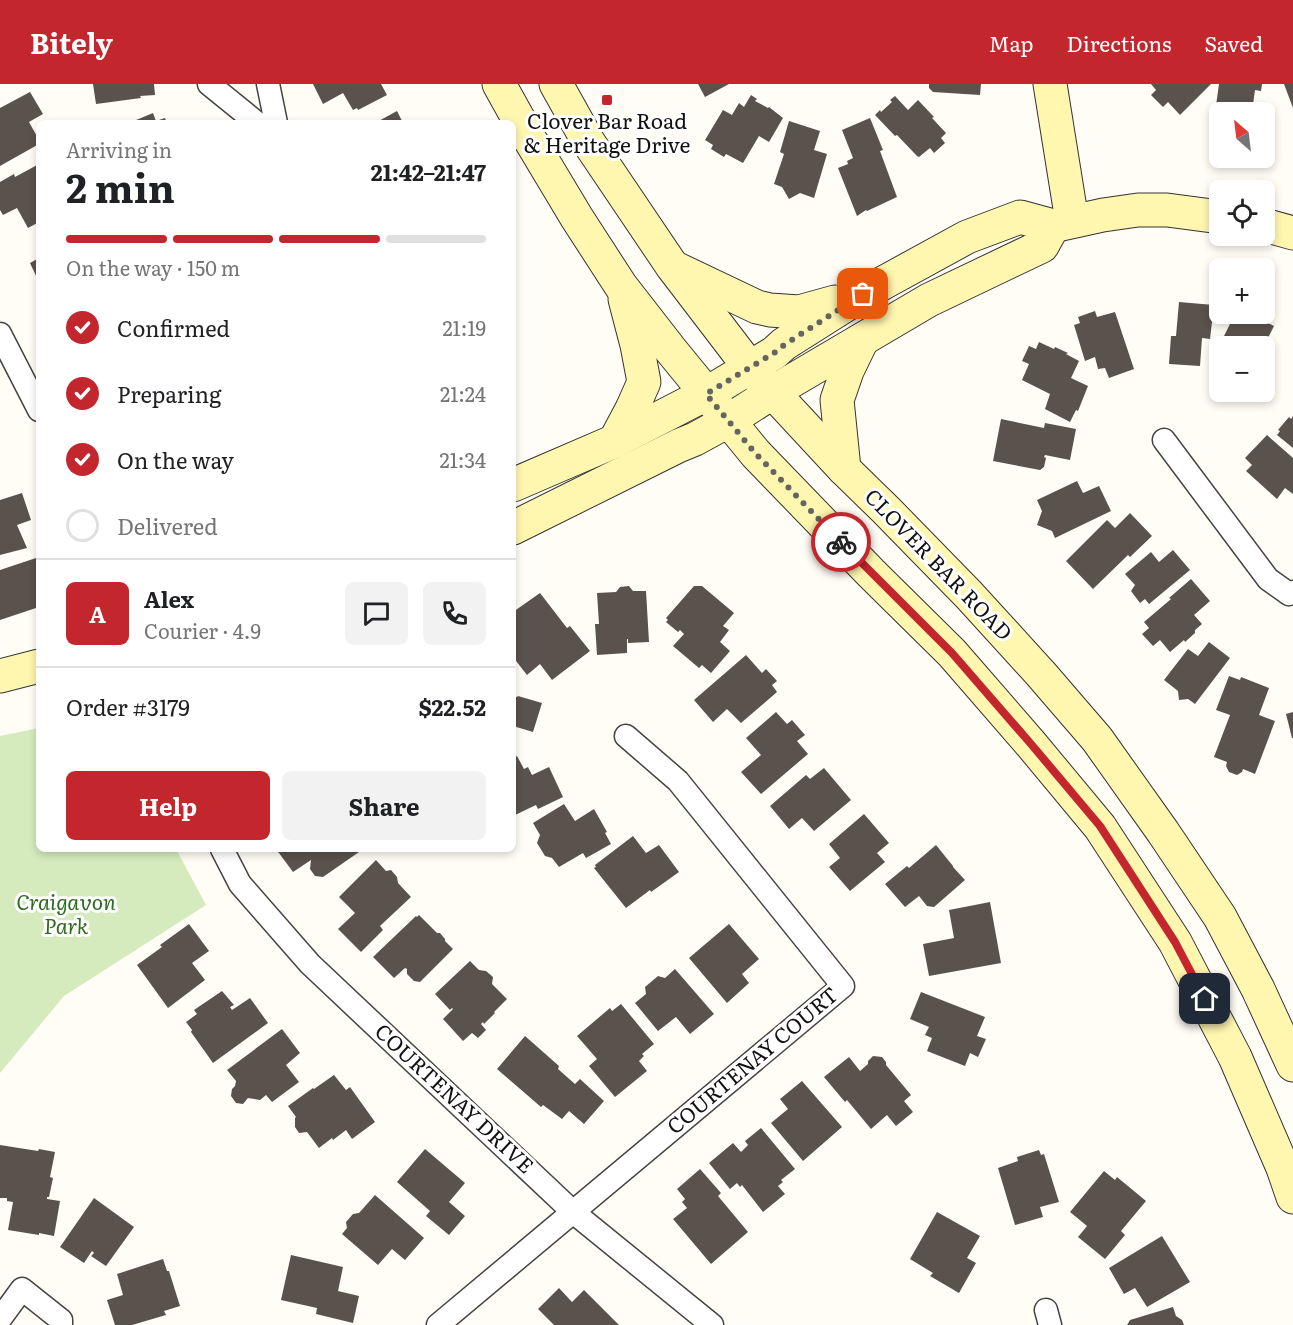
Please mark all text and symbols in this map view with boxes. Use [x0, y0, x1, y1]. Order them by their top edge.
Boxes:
text: Bitely [30, 21, 113, 63]
text: Map [989, 27, 1034, 58]
text: Directions [1067, 27, 1172, 58]
text: Saved [1205, 27, 1263, 58]
marker: Clover Bar Road & Heritage Drive [600, 93, 614, 107]
north arrow [1209, 102, 1275, 168]
map controls [1209, 102, 1275, 402]
place label: Clover Bar Road & Heritage Drive [524, 104, 690, 159]
text: Arriving in [66, 134, 172, 164]
text: 21:42–21:47 [371, 155, 486, 188]
text: 2 min [66, 157, 175, 215]
button: locate [1209, 180, 1275, 246]
text: On the way · 150 m [66, 252, 240, 282]
button: + [1209, 258, 1275, 324]
pin [837, 268, 888, 319]
icon: bag [846, 277, 879, 310]
icon: check [66, 311, 99, 344]
text: Confirmed [117, 311, 230, 344]
text: 21:19 [442, 312, 486, 342]
button: − [1209, 336, 1275, 402]
icon: check [66, 377, 99, 410]
text: Preparing [117, 377, 221, 410]
text: 21:24 [440, 378, 486, 408]
icon: check [66, 443, 99, 476]
text: On the way [117, 443, 234, 476]
text: 21:34 [440, 444, 486, 474]
street label: CLOVER BAR ROAD [859, 480, 1021, 646]
text: Delivered [117, 509, 218, 542]
courier [811, 512, 871, 572]
icon: bike [825, 526, 858, 559]
text: Alex [144, 582, 194, 615]
button: chat [345, 582, 408, 645]
button: phone [423, 582, 486, 645]
text: A [89, 597, 106, 630]
text: Courier · 4.9 [144, 615, 261, 645]
text: Order #3179 [66, 690, 190, 723]
text: $22.52 [418, 690, 486, 723]
button: Help [66, 771, 270, 840]
button: Share [282, 771, 486, 840]
park label: Craigavon Park [16, 885, 116, 940]
pin [1179, 973, 1230, 1024]
street label: COURTENAY COURT [659, 978, 844, 1140]
icon: home [1188, 982, 1221, 1015]
street label: COURTENAY DRIVE [369, 1015, 542, 1179]

